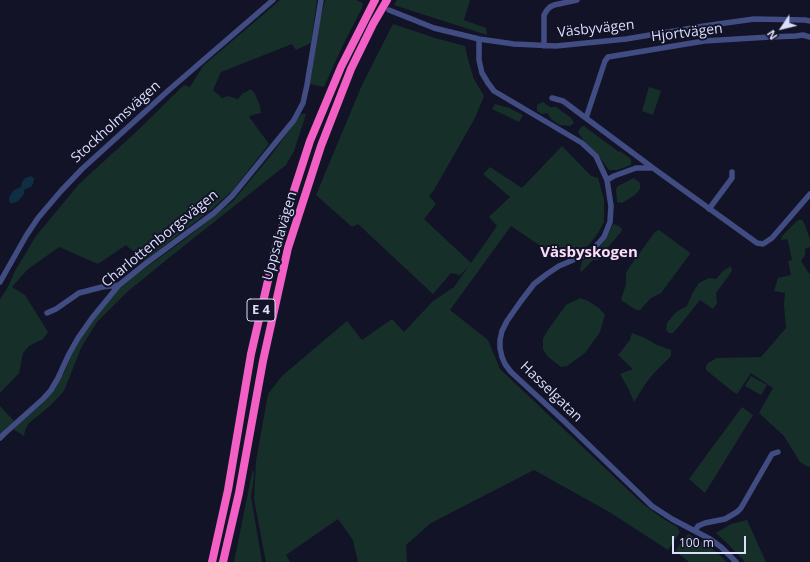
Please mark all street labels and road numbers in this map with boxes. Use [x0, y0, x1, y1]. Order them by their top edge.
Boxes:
street label: Väsbyvägen [557, 17, 635, 41]
street label: Hjortvägen [650, 20, 724, 46]
street label: Stockholmsvägen [68, 78, 164, 166]
street label: Charlottenborgsvägen [98, 187, 222, 291]
street label: Uppsalavägen [259, 190, 301, 282]
road number: E 4 [247, 299, 275, 321]
street label: Hasselgatan [517, 358, 585, 426]

